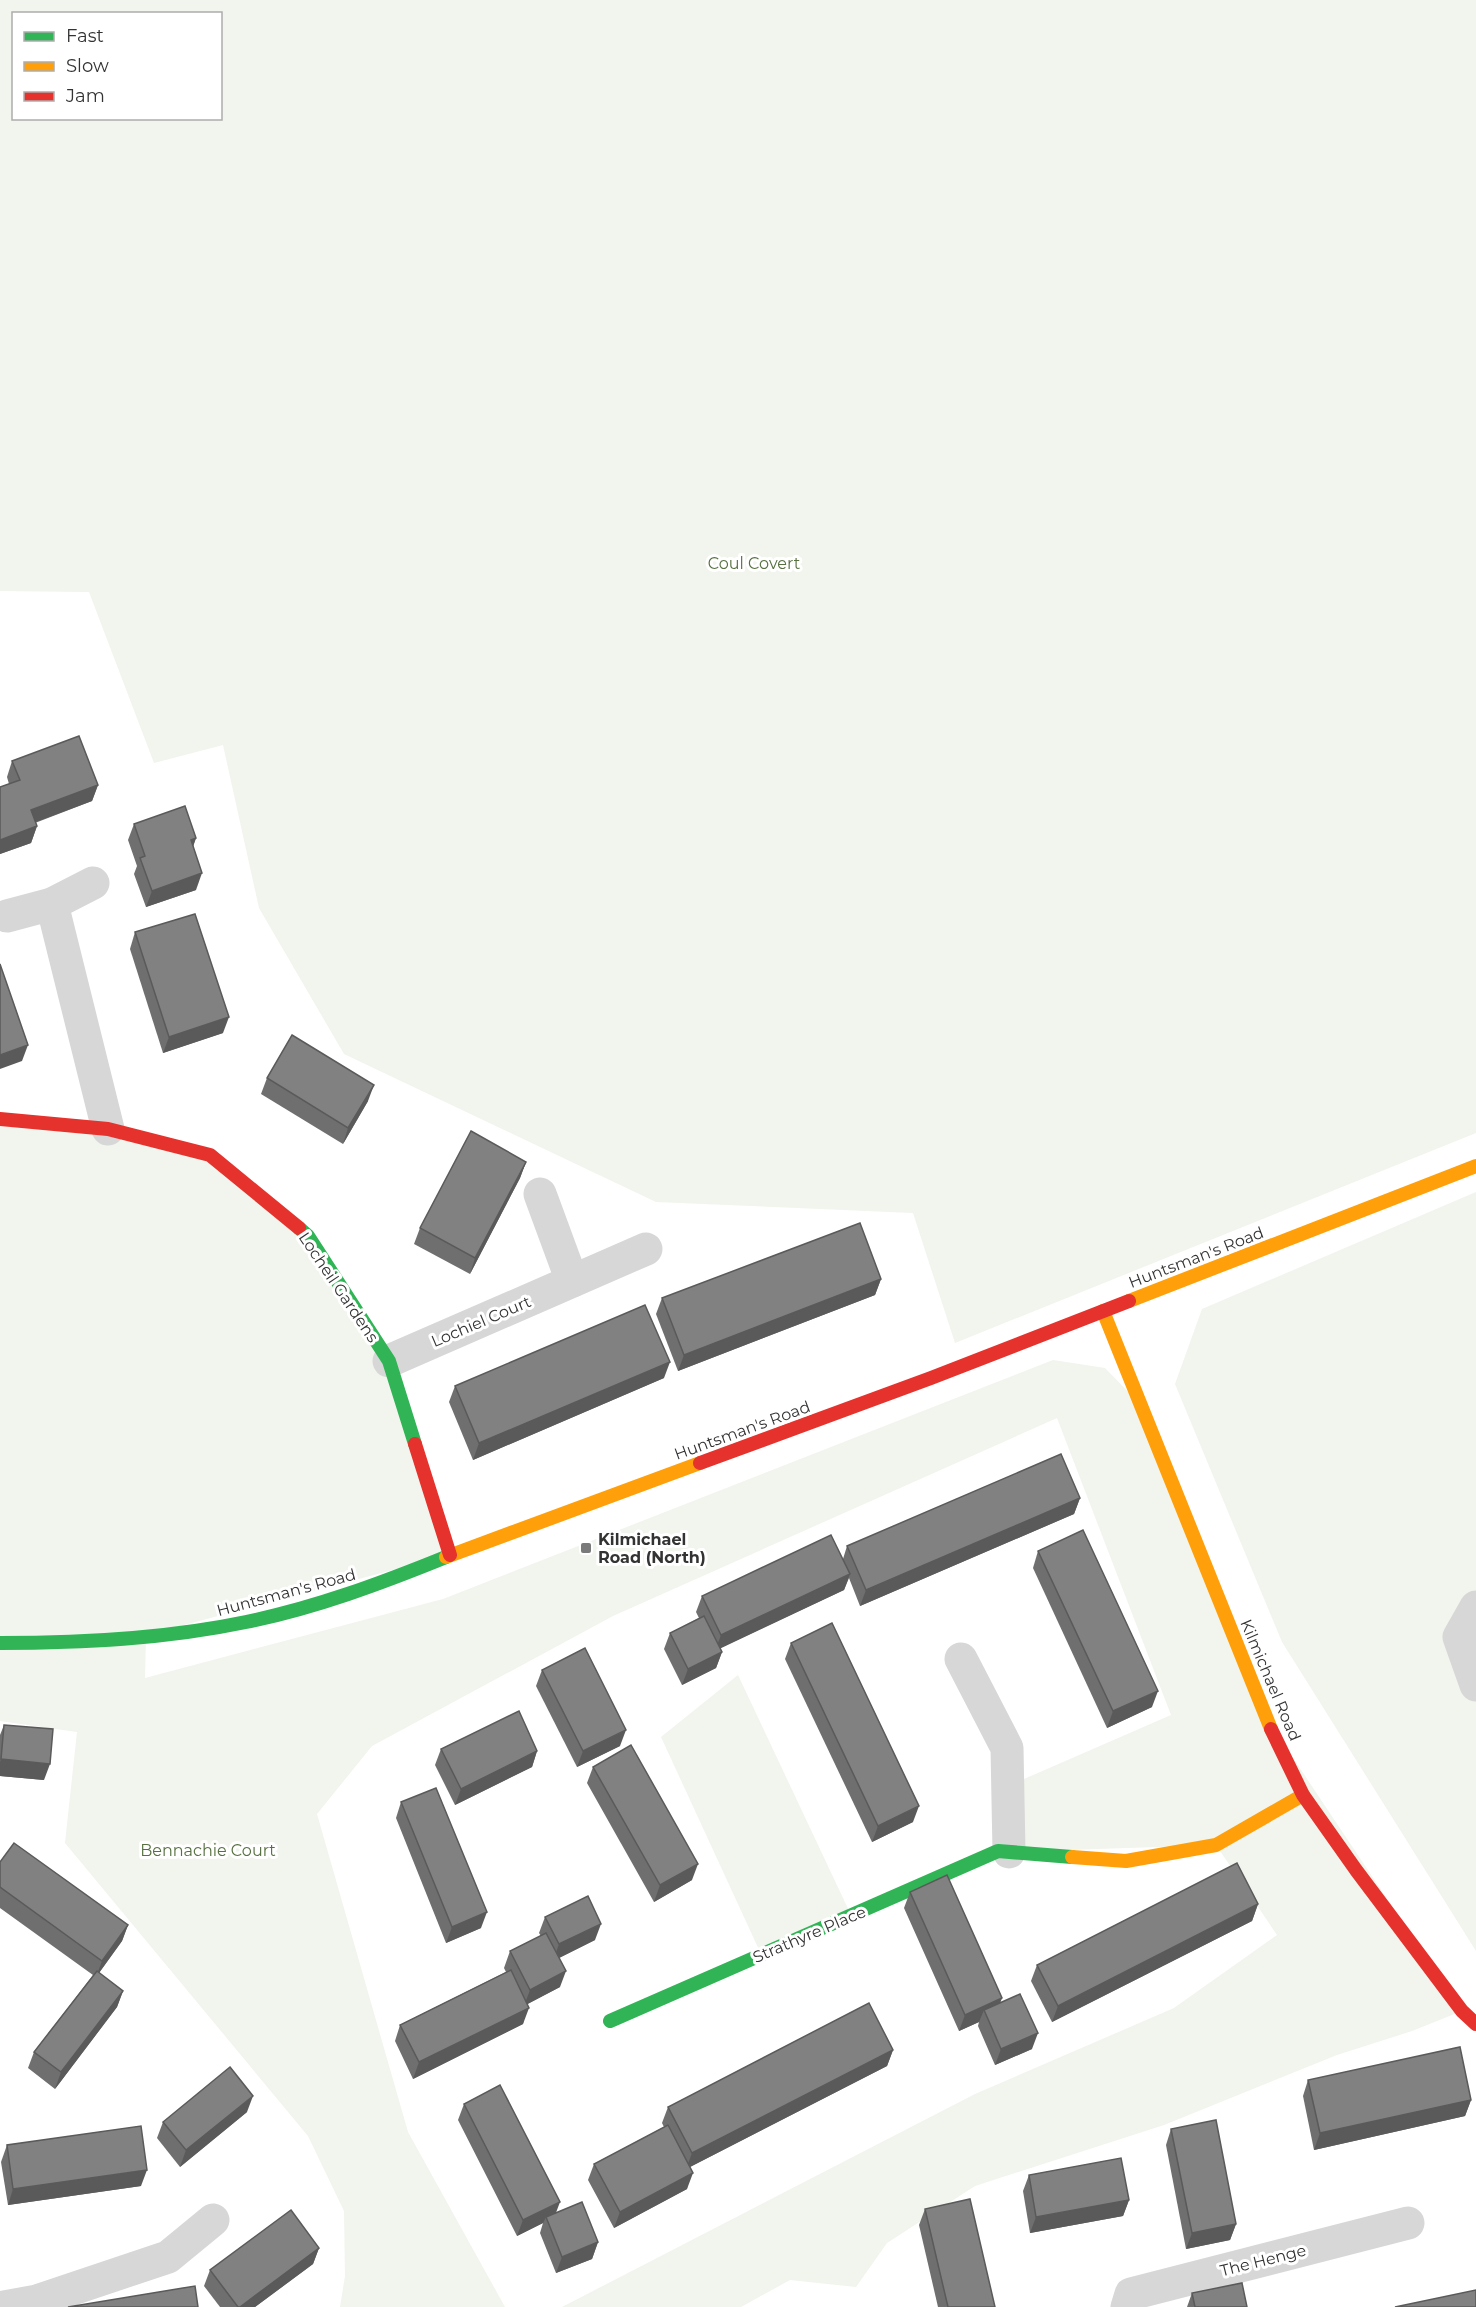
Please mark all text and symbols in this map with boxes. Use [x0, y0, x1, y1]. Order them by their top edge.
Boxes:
legend [12, 12, 222, 120]
text: Fast [66, 25, 104, 47]
text: Slow [66, 55, 109, 77]
text: Jam [65, 85, 105, 107]
park label: Coul Covert [708, 554, 801, 573]
street label: Huntsman's Road [1126, 1223, 1266, 1292]
street label: Locheil Gardens [295, 1229, 383, 1346]
street label: Lochiel Court [429, 1292, 534, 1351]
street label: Huntsman's Road [672, 1397, 813, 1464]
place label: Kilmichael Road (North) [598, 1530, 706, 1567]
marker: Kilmichael Road (North) [579, 1541, 593, 1555]
street label: Huntsman's Road [215, 1565, 358, 1620]
street label: Kilmichael Road [1236, 1616, 1305, 1744]
park label: Bennachie Court [140, 1841, 276, 1860]
street label: Strathyre Place [750, 1902, 869, 1967]
street label: The Henge [1218, 2241, 1308, 2280]

